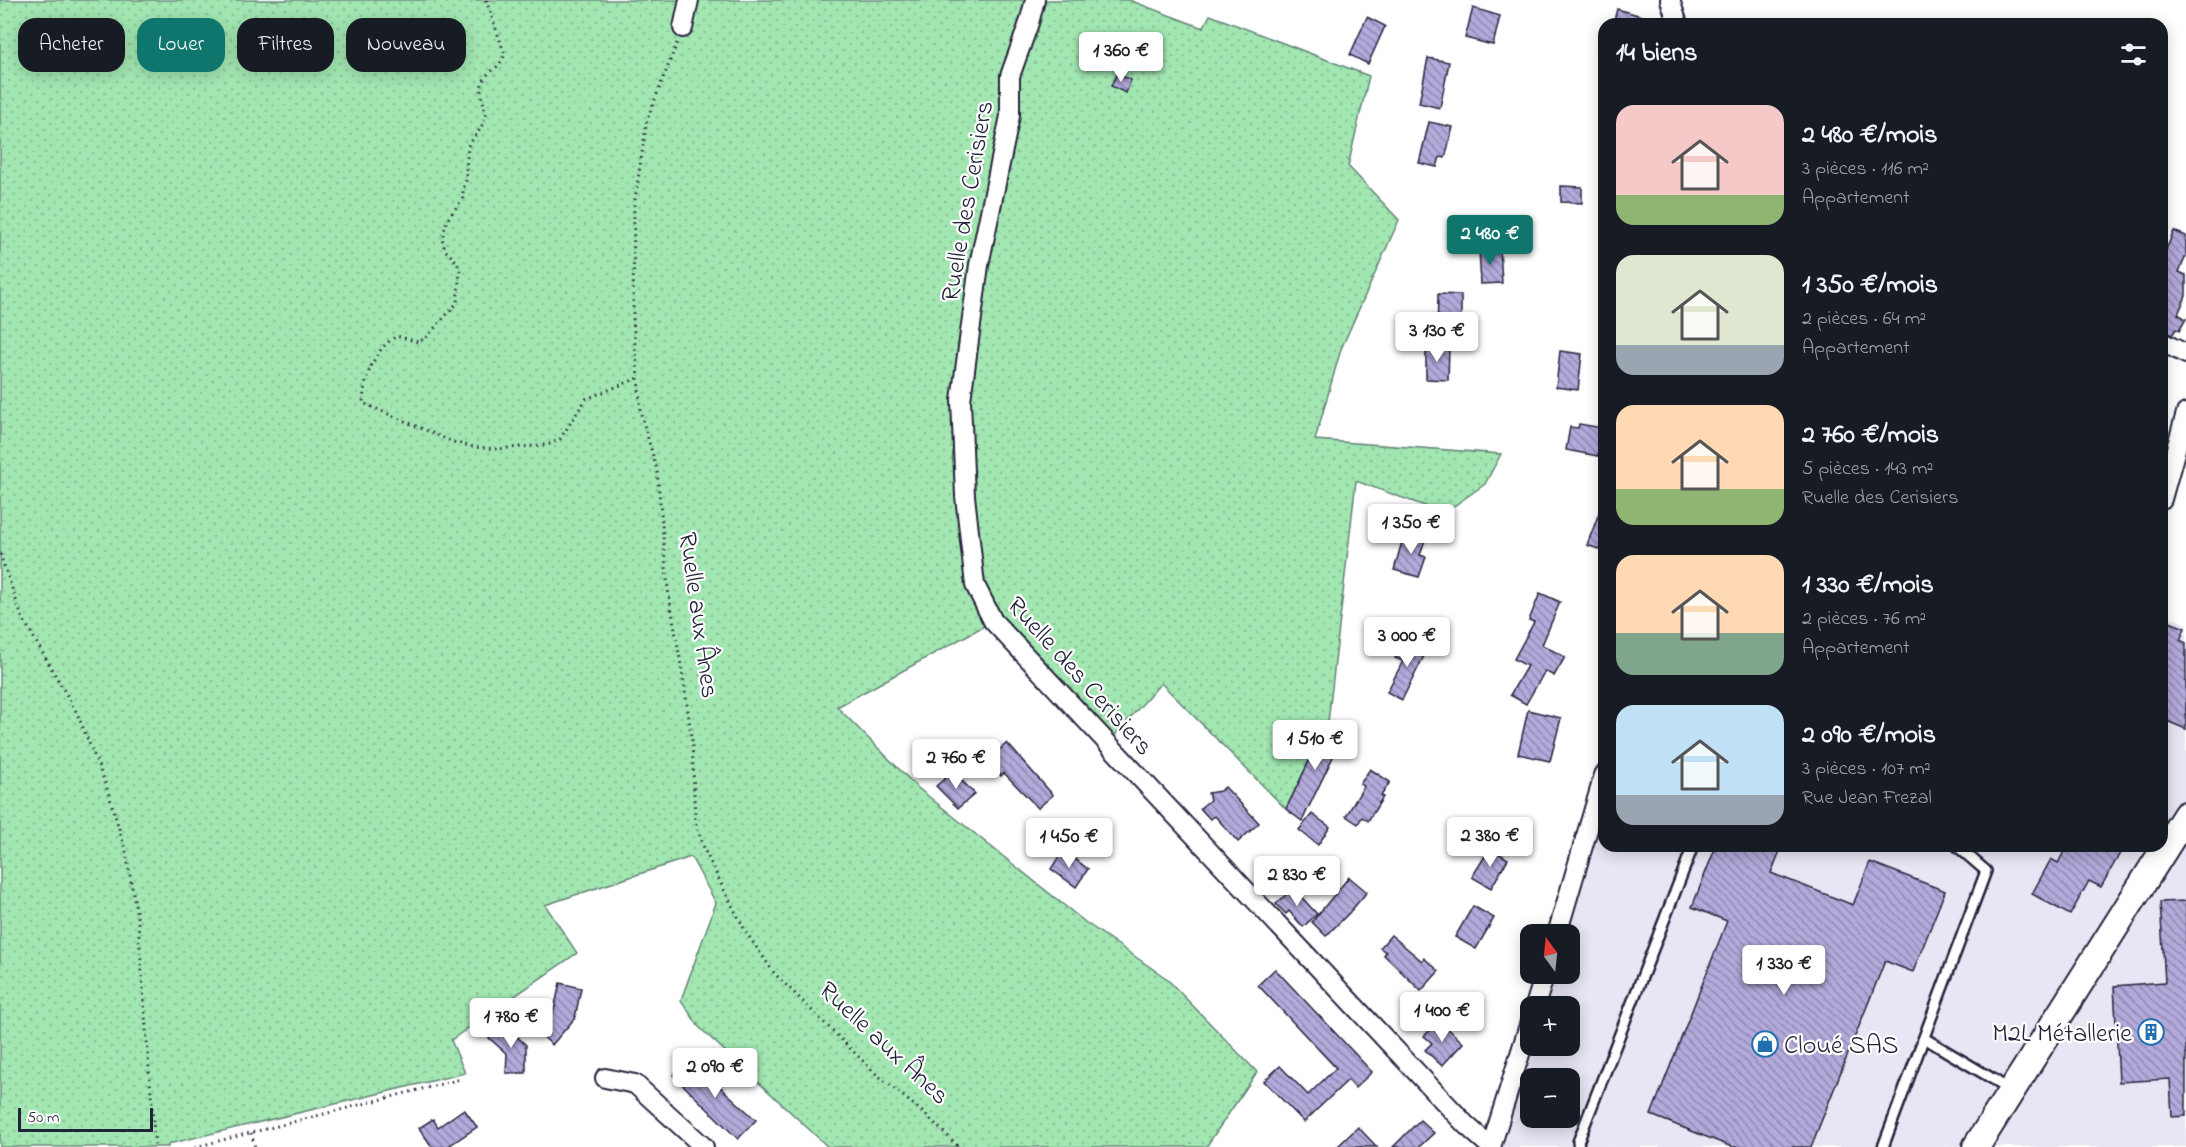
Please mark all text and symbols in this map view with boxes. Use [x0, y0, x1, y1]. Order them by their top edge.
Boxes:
chip: Acheter [18, 18, 125, 72]
chip: Louer [137, 18, 225, 72]
chip: Filtres [237, 18, 334, 72]
chip: Nouveau [346, 18, 466, 72]
pin: 1 360 € [1066, 32, 1176, 83]
text: 14 biens [1616, 35, 1698, 73]
text: 1 360 € [1093, 37, 1149, 66]
icon: filters [2117, 38, 2150, 71]
street label: Ruelle des Cerisiers [933, 98, 1005, 305]
text: 2 480 €/mois [1802, 117, 1937, 155]
icon: home [1664, 129, 1736, 201]
text: 3 pièces · 116 m² [1802, 155, 1929, 184]
text: Appartement [1802, 184, 1910, 213]
pin: 2 480 € [1435, 215, 1545, 266]
text: 2 480 € [1461, 220, 1519, 249]
text: 1 350 €/mois [1802, 267, 1938, 305]
icon: home [1664, 279, 1736, 351]
text: 2 pièces · 64 m² [1802, 305, 1926, 334]
pin: 3 130 € [1382, 312, 1492, 363]
text: 3 130 € [1409, 317, 1465, 346]
text: Appartement [1802, 334, 1910, 363]
text: 2 760 €/mois [1802, 417, 1939, 455]
icon: home [1664, 429, 1736, 501]
text: 5 pièces · 143 m² [1802, 455, 1933, 484]
text: Ruelle des Cerisiers [1802, 484, 1958, 513]
pin: 1 350 € [1356, 504, 1466, 555]
text: 1 350 € [1382, 509, 1440, 538]
street label: Ruelle aux Ânes [667, 530, 728, 701]
text: 1 330 €/mois [1802, 567, 1934, 605]
icon: home [1664, 579, 1736, 651]
street label: Ruelle des Cerisiers [997, 589, 1161, 765]
text: 2 pièces · 76 m² [1802, 605, 1926, 634]
pin: 3 000 € [1352, 617, 1462, 668]
text: 3 000 € [1378, 622, 1436, 651]
text: Appartement [1802, 634, 1910, 663]
text: 2 090 €/mois [1802, 717, 1936, 755]
pin: 1 510 € [1260, 720, 1370, 771]
text: 1 510 € [1287, 725, 1343, 754]
icon: home [1664, 729, 1736, 801]
pin: 2 760 € [901, 739, 1011, 790]
text: 2 760 € [926, 744, 986, 773]
text: 3 pièces · 107 m² [1802, 755, 1931, 784]
text: Rue Jean Frezal [1802, 784, 1932, 813]
pin: 2 380 € [1435, 817, 1545, 868]
pin: 1 450 € [1014, 818, 1124, 869]
text: 2 380 € [1461, 822, 1519, 851]
text: 1 450 € [1040, 823, 1098, 852]
pin: 2 830 € [1242, 856, 1352, 907]
text: 2 830 € [1268, 861, 1326, 890]
north arrow [1520, 924, 1580, 984]
map controls [1520, 924, 1580, 1128]
pin: 1 330 € [1729, 945, 1839, 996]
text: 1 330 € [1756, 950, 1812, 979]
street label: Ruelle aux Ânes [809, 973, 958, 1115]
pin: 1 400 € [1387, 992, 1497, 1043]
button: + [1520, 996, 1580, 1056]
text: 1 400 € [1414, 997, 1470, 1026]
pin: 1 780 € [456, 998, 566, 1049]
text: 1 780 € [484, 1003, 538, 1032]
place label: M2L Métallerie [1992, 1016, 2132, 1054]
building icon: M2L Métallerie [2136, 1017, 2166, 1047]
place label: Cloué SAS [1784, 1028, 1899, 1066]
shop icon: Cloué SAS [1750, 1029, 1780, 1059]
pin: 2 090 € [660, 1048, 770, 1099]
text: 2 090 € [686, 1053, 744, 1082]
button: − [1520, 1068, 1580, 1128]
scale bar [18, 1105, 153, 1132]
text: 50 m [27, 1106, 59, 1130]

